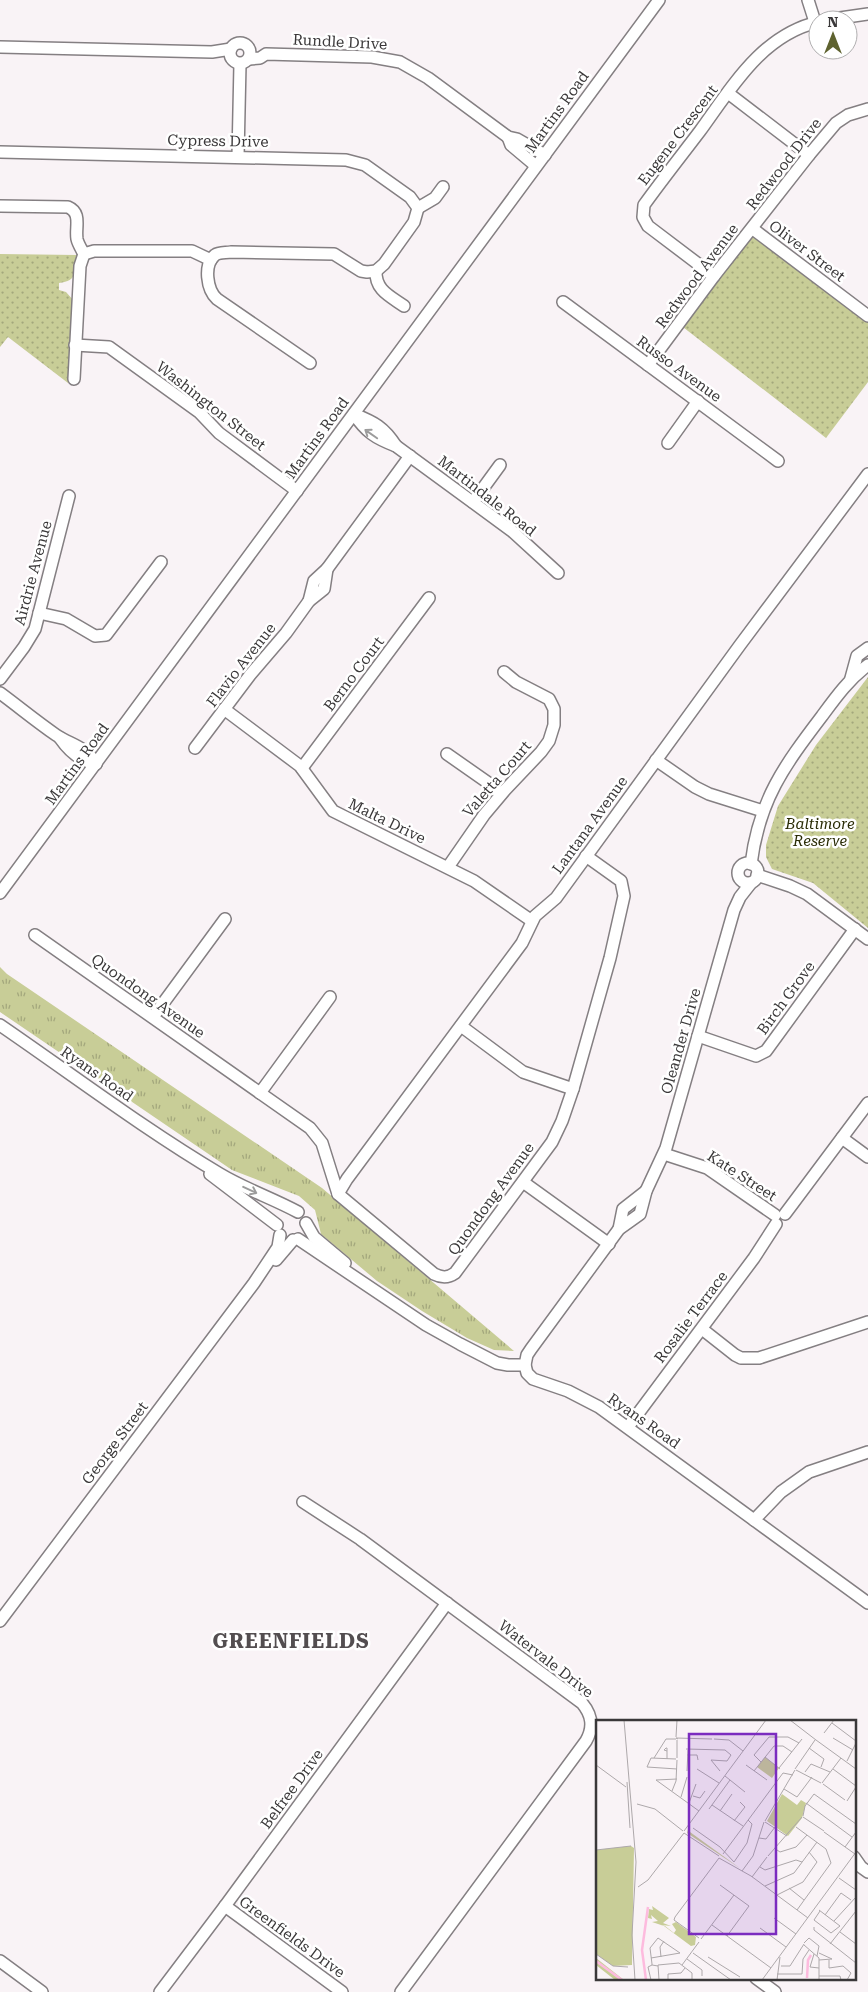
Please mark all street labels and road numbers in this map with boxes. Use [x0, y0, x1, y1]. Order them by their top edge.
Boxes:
street label: Rundle Drive [292, 31, 388, 53]
street label: Martins Road [521, 67, 593, 156]
street label: Eugene Crescent [634, 81, 722, 189]
street label: Redwood Drive [743, 115, 825, 213]
street label: Cypress Drive [167, 131, 269, 151]
street label: Oliver Street [765, 216, 849, 286]
street label: Redwood Avenue [652, 220, 742, 332]
street label: Russo Avenue [633, 332, 725, 406]
street label: Washington Street [153, 358, 270, 455]
street label: Martins Road [281, 393, 353, 482]
street label: Martindale Road [434, 452, 540, 540]
street label: Airdrie Avenue [10, 519, 56, 627]
street label: Flavio Avenue [203, 619, 279, 711]
street label: Berno Court [320, 633, 388, 715]
street label: Martins Road [41, 719, 113, 808]
street label: Valetta Court [459, 737, 535, 821]
street label: Lantana Avenue [549, 773, 631, 877]
street label: Malta Drive [346, 795, 428, 847]
street label: Quondong Avenue [88, 950, 208, 1042]
street label: Birch Grove [753, 958, 819, 1038]
street label: Oleander Drive [657, 986, 705, 1096]
street label: Ryans Road [57, 1042, 137, 1106]
street label: Quondong Avenue [444, 1139, 538, 1259]
street label: Kate Street [704, 1147, 780, 1205]
street label: Rosalie Terrace [651, 1268, 731, 1366]
street label: Ryans Road [604, 1389, 684, 1453]
street label: George Street [78, 1398, 152, 1488]
street label: Watervale Drive [495, 1616, 597, 1702]
street label: Belfree Drive [257, 1746, 327, 1832]
street label: Greenfields Drive [236, 1893, 348, 1981]

